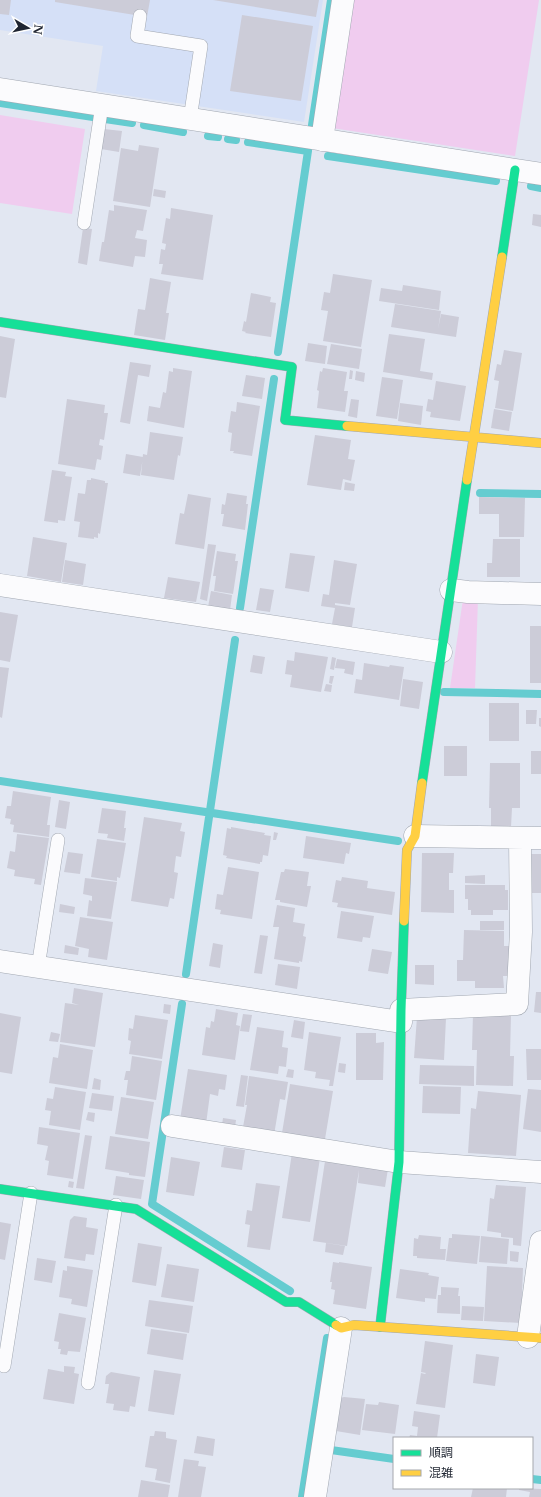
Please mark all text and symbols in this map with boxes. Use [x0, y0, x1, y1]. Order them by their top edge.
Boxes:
north arrow [8, 8, 48, 48]
text: N [30, 23, 46, 36]
legend [393, 1437, 533, 1489]
text: 順調 [429, 1445, 453, 1460]
text: 混雑 [429, 1465, 453, 1480]

